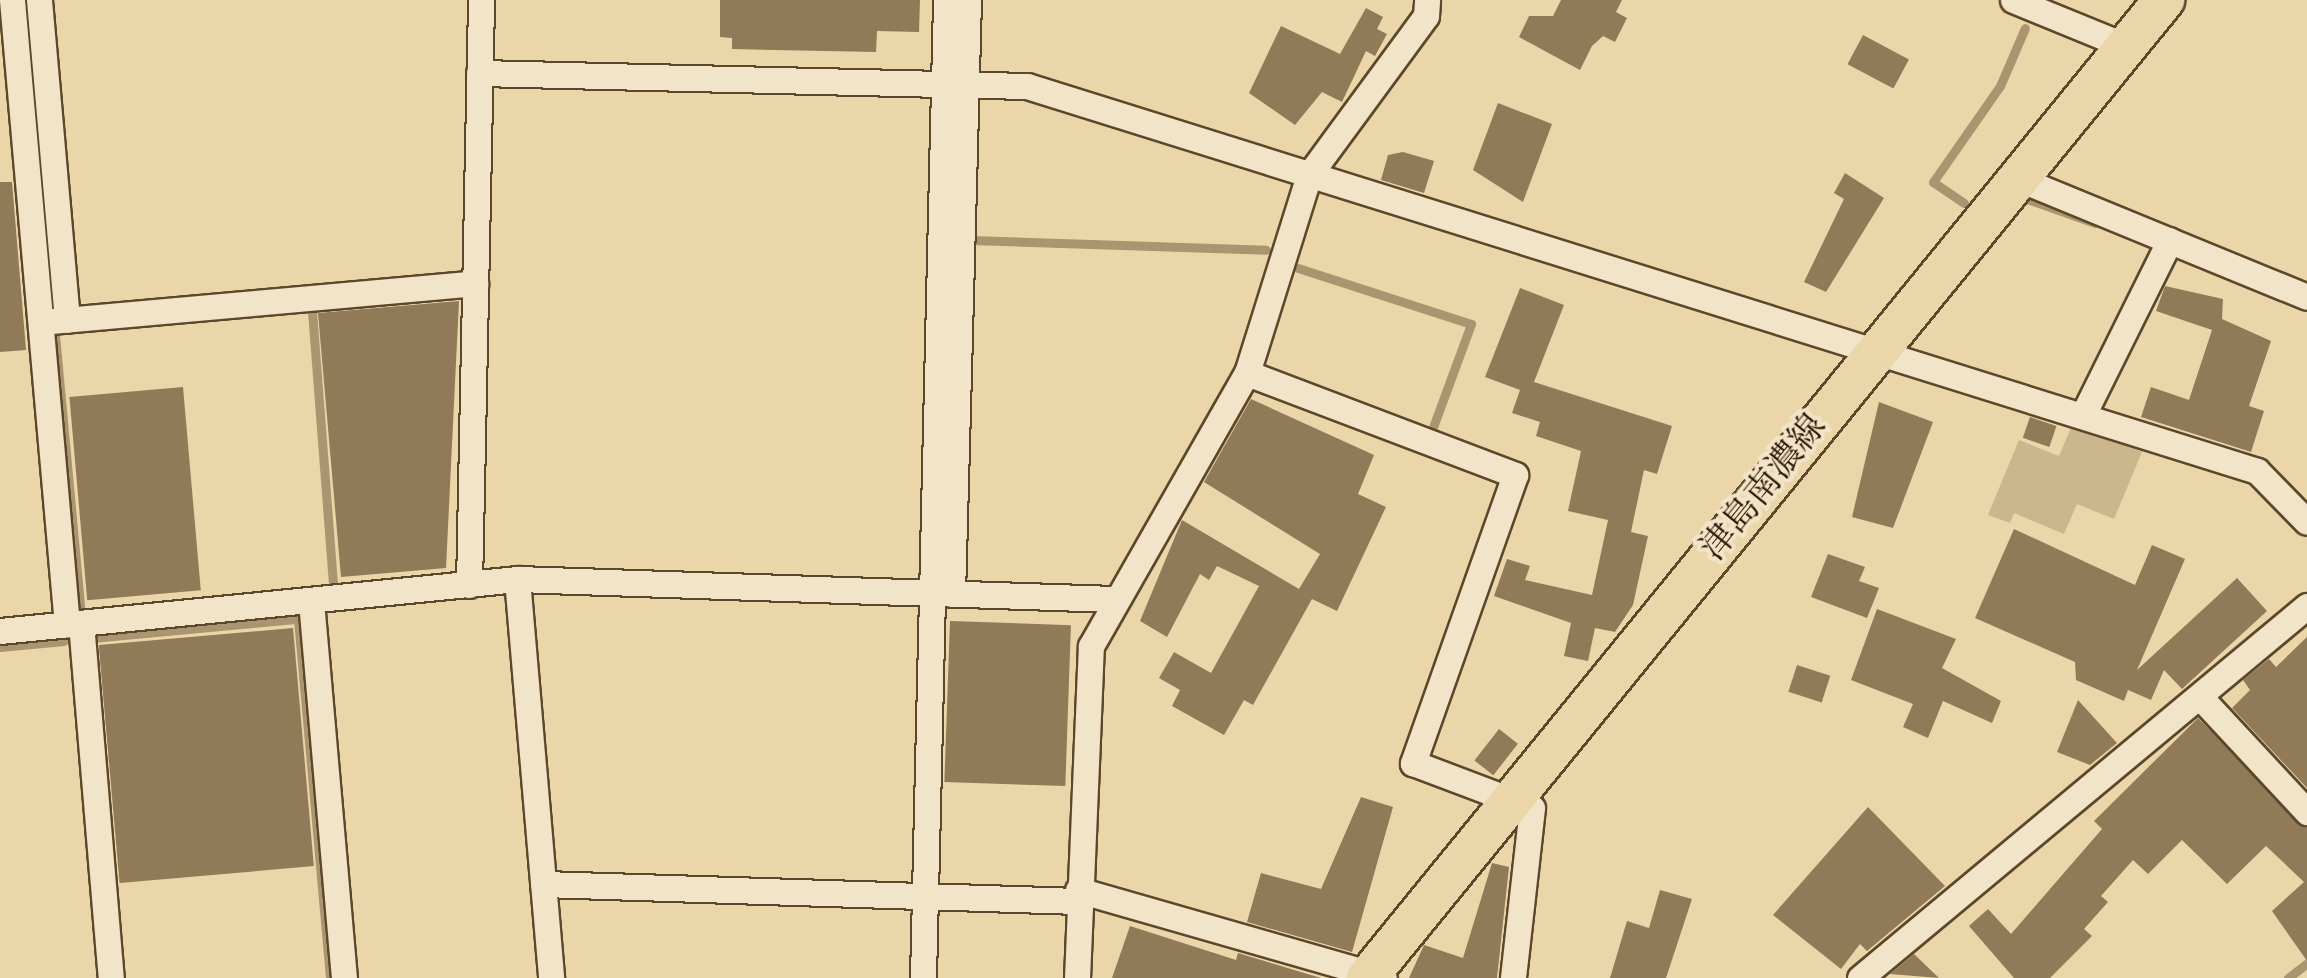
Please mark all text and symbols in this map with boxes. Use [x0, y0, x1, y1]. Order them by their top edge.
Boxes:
street label: 津島南濃線 [1692, 406, 1834, 568]

